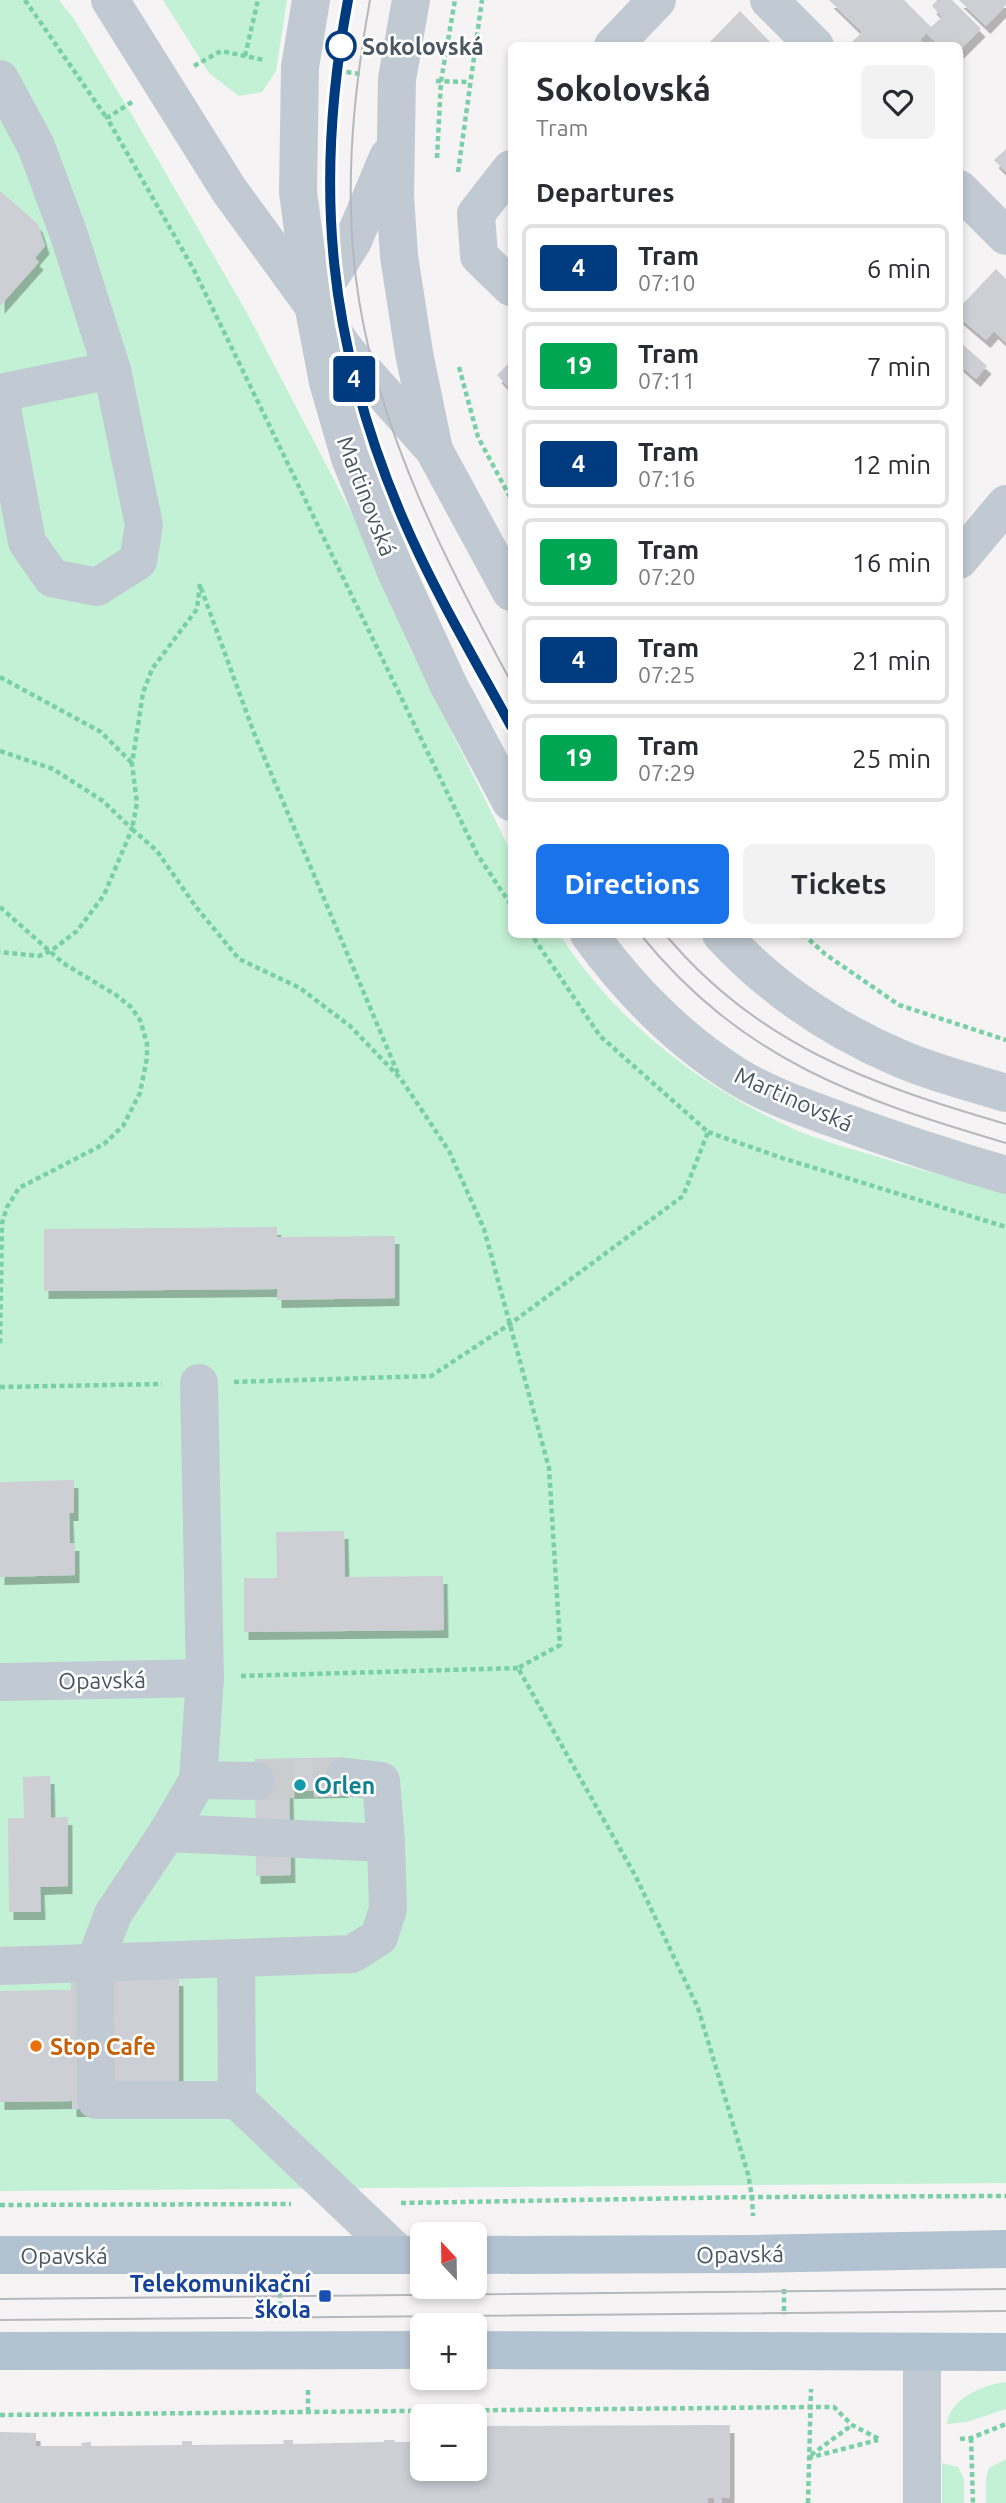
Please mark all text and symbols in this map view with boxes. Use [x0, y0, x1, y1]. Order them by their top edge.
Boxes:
marker: Sokolovská [326, 31, 356, 61]
place label: Sokolovská [362, 34, 484, 59]
button: heart [861, 65, 935, 139]
text: Sokolovská [536, 70, 711, 107]
text: Tram [536, 115, 588, 140]
text: Departures [536, 178, 674, 207]
text: Tram [638, 241, 699, 270]
text: 4 [572, 254, 585, 281]
text: 6 min [867, 254, 931, 283]
text: 07:10 [638, 270, 696, 295]
text: Tram [638, 339, 699, 368]
text: 19 [565, 352, 592, 379]
text: 7 min [867, 352, 931, 381]
line badge: 4 [331, 356, 377, 402]
text: 4 [347, 365, 361, 392]
text: 07:11 [638, 368, 696, 393]
street label: Martinovská [333, 433, 401, 559]
text: Tram [638, 437, 699, 466]
text: 4 [572, 450, 585, 477]
text: 12 min [852, 450, 931, 479]
text: 07:16 [638, 466, 696, 491]
text: Tram [638, 535, 699, 564]
text: 19 [565, 548, 592, 575]
text: 16 min [852, 548, 931, 577]
text: 07:20 [638, 564, 696, 589]
text: Tram [638, 633, 699, 662]
text: 4 [572, 646, 585, 673]
text: 21 min [852, 646, 931, 675]
text: 07:25 [638, 662, 696, 687]
text: Tram [638, 731, 699, 760]
text: 19 [565, 744, 592, 771]
text: 25 min [852, 744, 931, 773]
text: 07:29 [638, 760, 696, 785]
button: Directions [536, 844, 729, 924]
button: Tickets [743, 844, 935, 924]
street label: Martinovská [731, 1062, 857, 1136]
street label: Opavská [58, 1667, 146, 1693]
place label: Orlen [314, 1773, 375, 1798]
marker: Orlen [292, 1777, 308, 1793]
place label: Stop Cafe [50, 2034, 156, 2059]
marker: Stop Cafe [28, 2038, 44, 2054]
north arrow [410, 2222, 486, 2300]
map controls [410, 2222, 487, 2481]
street label: Opavská [696, 2241, 784, 2267]
street label: Opavská [20, 2243, 108, 2268]
place label: Telekomunikační škola [130, 2271, 312, 2322]
marker: Telekomunikační škola [317, 2288, 333, 2304]
button: + [410, 2313, 487, 2390]
button: − [410, 2404, 487, 2481]

